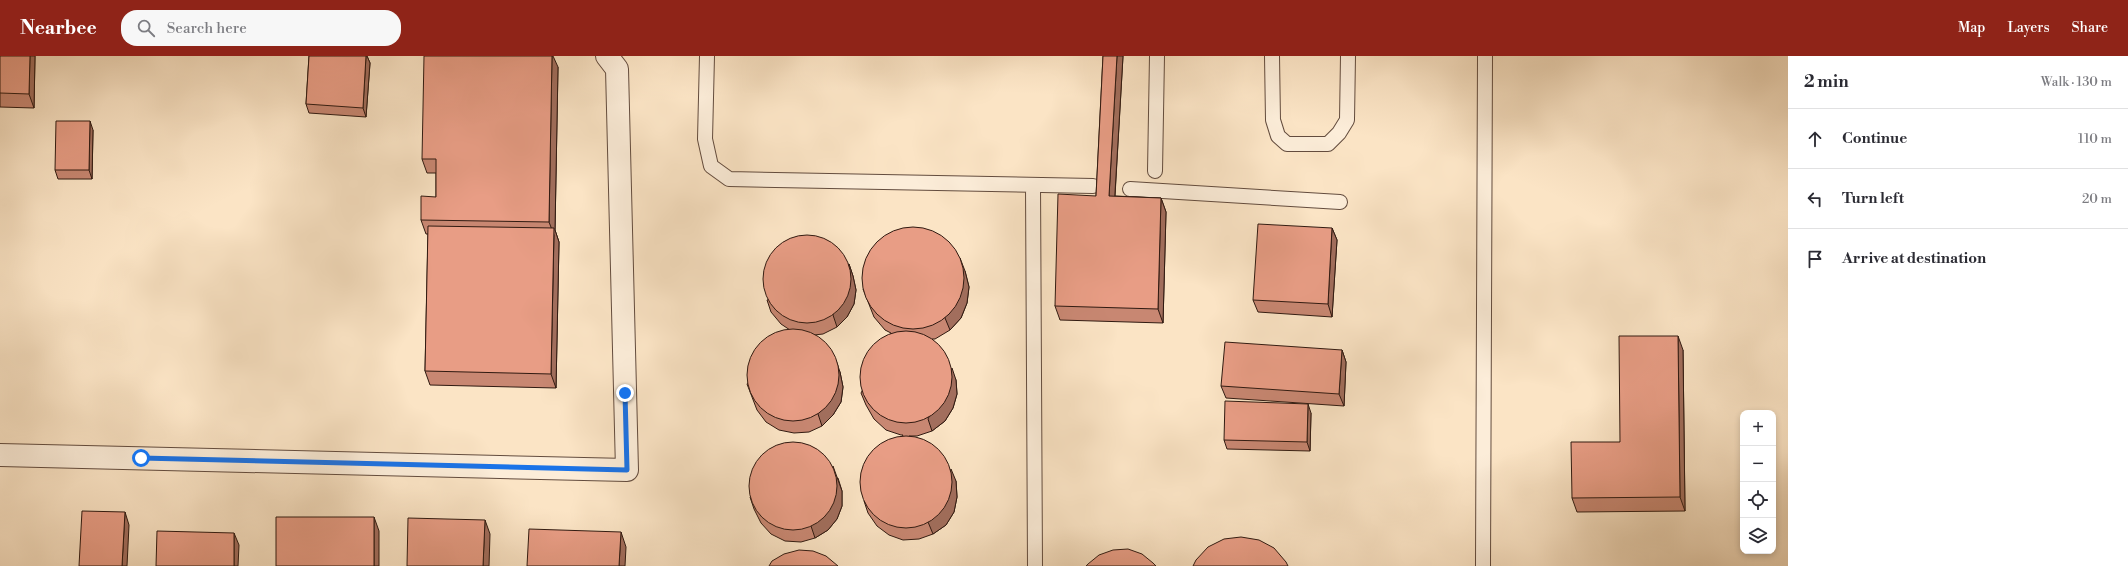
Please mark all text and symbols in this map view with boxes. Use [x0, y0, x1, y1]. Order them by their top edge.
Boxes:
search box [121, 10, 401, 46]
text: Nearbee [20, 16, 97, 40]
icon: search [135, 17, 157, 39]
text: Search here [167, 19, 247, 38]
text: Map [1958, 19, 1985, 37]
text: Layers [2007, 19, 2050, 37]
text: Share [2072, 19, 2108, 37]
text: 2 min [1804, 71, 1849, 93]
text: Walk · 130 m [2041, 74, 2112, 90]
icon: ahead [1804, 128, 1826, 150]
text: Continue [1842, 129, 1907, 148]
text: 110 m [2078, 131, 2112, 147]
icon: left [1804, 188, 1826, 210]
text: Turn left [1842, 189, 1904, 208]
text: 20 m [2082, 191, 2112, 207]
icon: arrive [1804, 248, 1826, 270]
text: Arrive at destination [1842, 249, 1986, 268]
route end [616, 384, 634, 402]
map controls [1740, 410, 1776, 554]
button: + [1740, 410, 1776, 446]
button: − [1740, 446, 1776, 482]
route start [132, 449, 150, 467]
button: locate [1740, 482, 1776, 518]
button: layers [1740, 518, 1776, 554]

